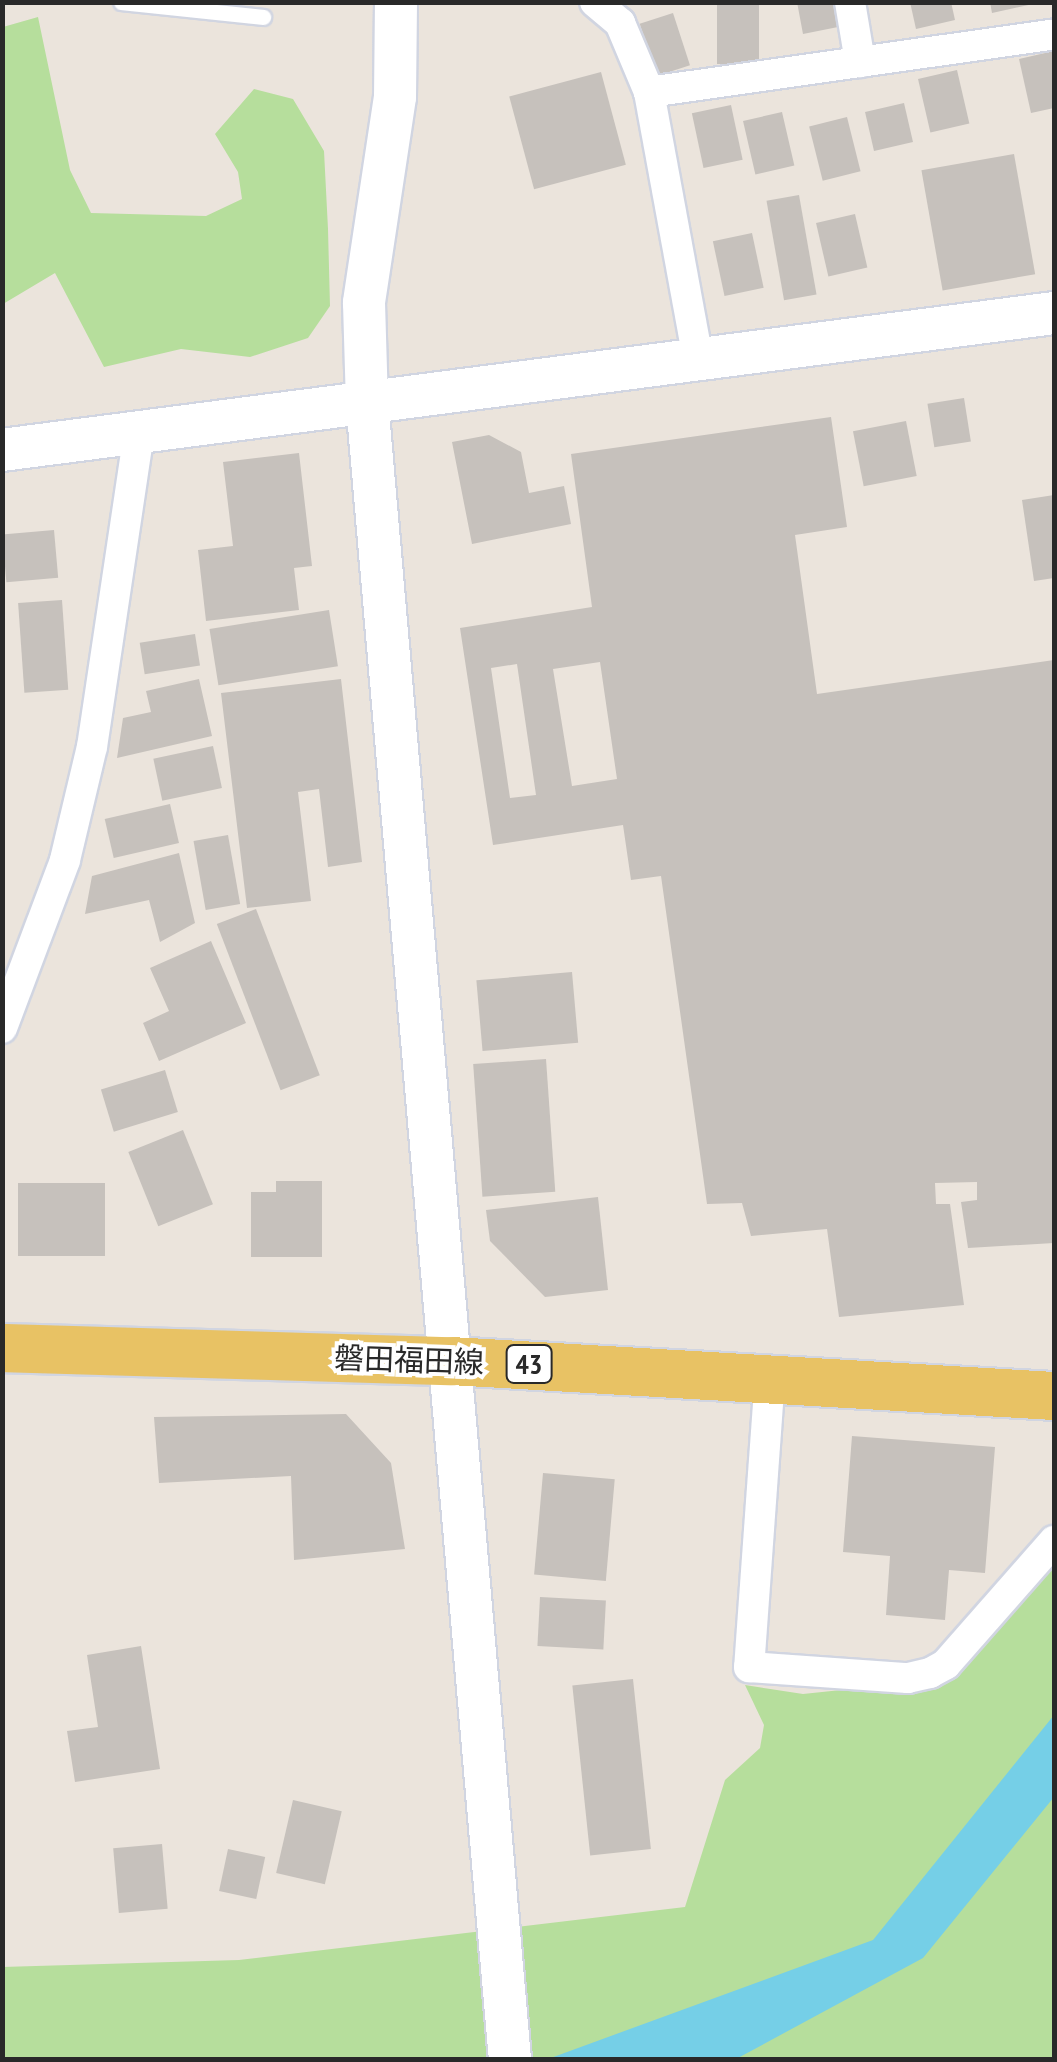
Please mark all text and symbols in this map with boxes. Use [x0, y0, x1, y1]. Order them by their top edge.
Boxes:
street label: 磐田福田線 [333, 1339, 485, 1381]
road number: 43 [504, 1341, 554, 1387]

